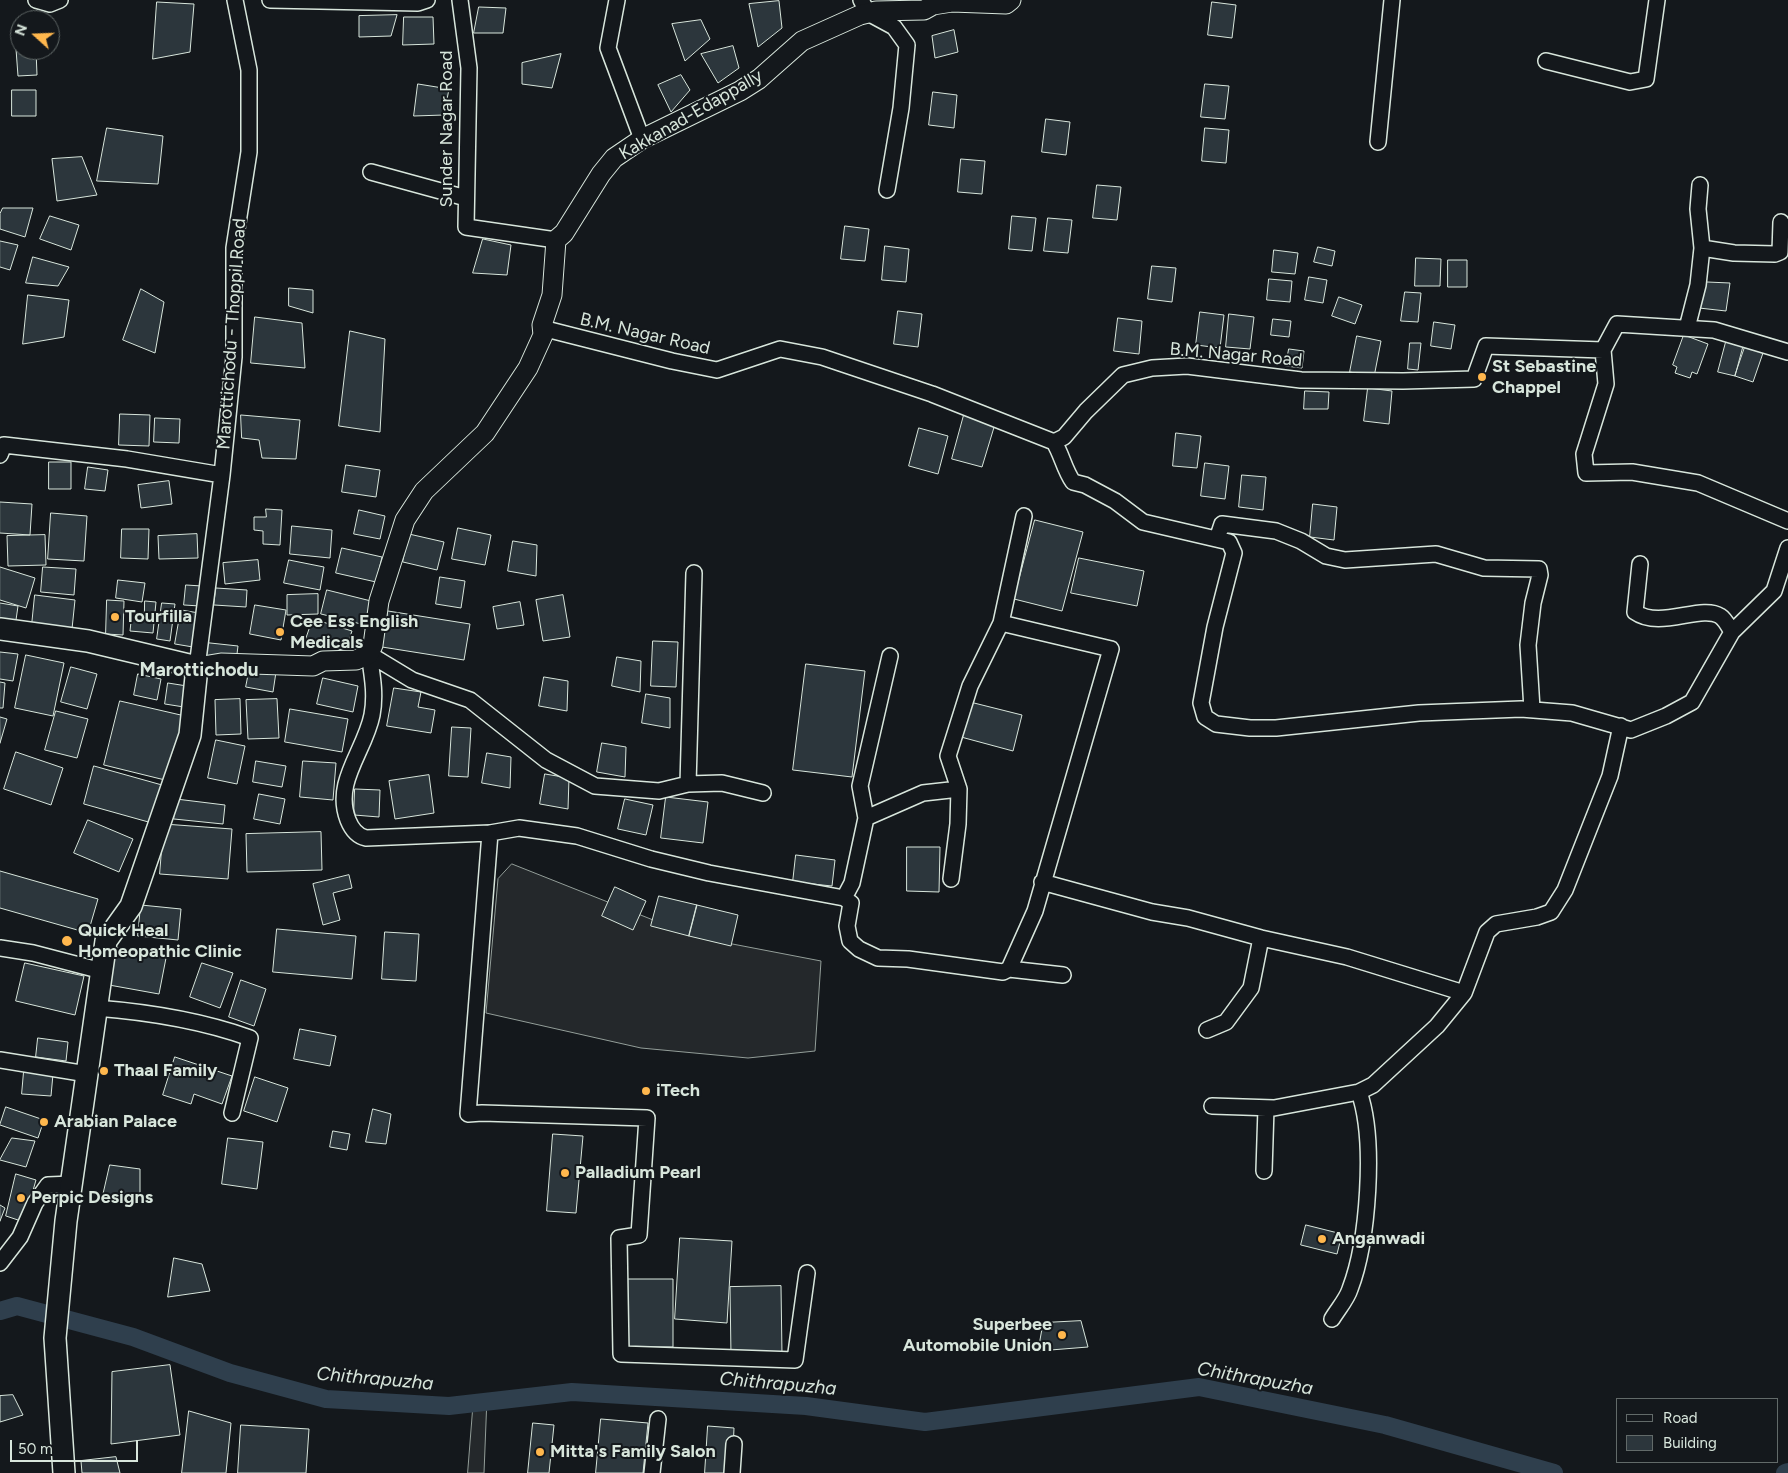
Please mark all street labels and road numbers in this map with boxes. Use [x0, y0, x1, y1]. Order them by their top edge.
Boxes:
street label: Sunder Nagar Road [436, 51, 458, 207]
street label: Kakkanad-Edappally [615, 65, 767, 165]
street label: Marottichodu - Thoppil Road [213, 218, 251, 450]
street label: B.M. Nagar Road [578, 309, 712, 359]
street label: B.M. Nagar Road [1169, 338, 1303, 372]

